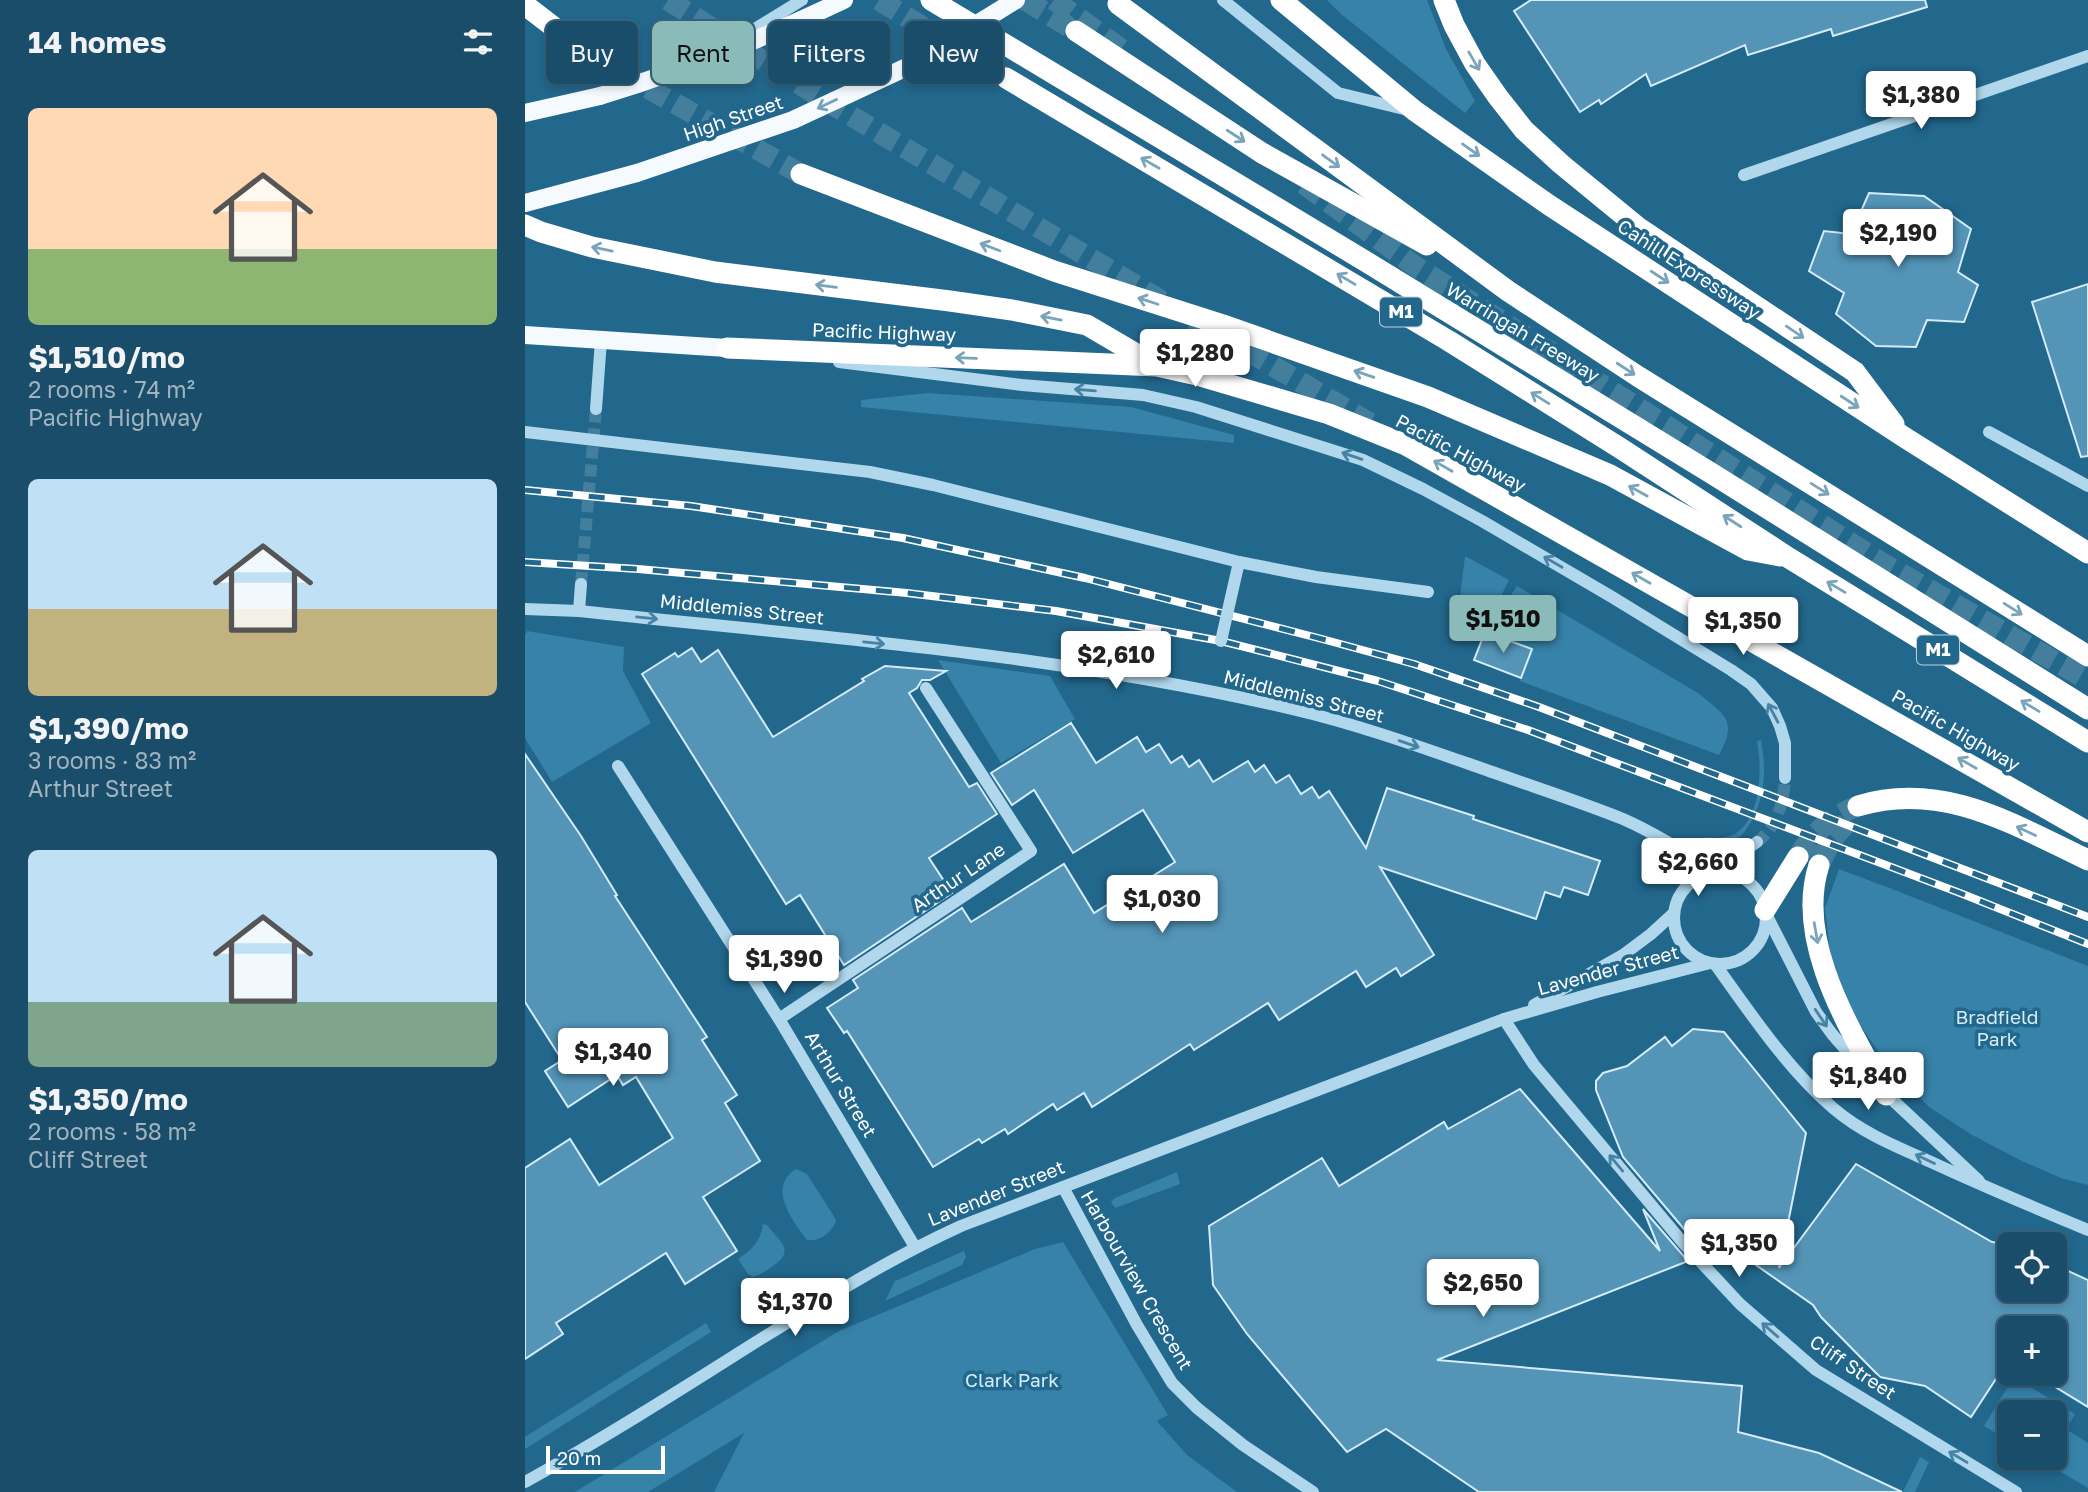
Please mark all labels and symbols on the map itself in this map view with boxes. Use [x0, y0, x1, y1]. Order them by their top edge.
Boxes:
one-way arrow [1468, 50, 1481, 71]
pin: $1,380 [1864, 72, 1978, 131]
street label: High Street [680, 90, 786, 145]
one-way arrow [817, 98, 839, 111]
one-way arrow [1226, 128, 1245, 143]
one-way arrow [1461, 143, 1480, 157]
one-way arrow [1321, 153, 1340, 168]
one-way arrow [1141, 156, 1161, 170]
pin: $2,190 [1841, 210, 1955, 269]
street label: Cahill Expressway [1614, 214, 1765, 323]
one-way arrow [980, 239, 1002, 252]
one-way arrow [591, 242, 614, 256]
one-way arrow [1649, 271, 1669, 285]
one-way arrow [1336, 272, 1357, 285]
street label: Warringah Freeway [1442, 277, 1605, 387]
one-way arrow [815, 279, 838, 292]
one-way arrow [1138, 294, 1160, 306]
road number: M1 [1380, 298, 1422, 326]
one-way arrow [1040, 310, 1063, 324]
street label: Pacific Highway [812, 317, 957, 346]
one-way arrow [1785, 324, 1804, 339]
pin: $1,280 [1138, 330, 1252, 389]
one-way arrow [955, 351, 978, 364]
one-way arrow [1616, 362, 1636, 376]
one-way arrow [1353, 367, 1375, 379]
one-way arrow [1074, 383, 1096, 396]
one-way arrow [1531, 390, 1550, 405]
one-way arrow [1840, 394, 1859, 409]
street label: Pacific Highway [1392, 409, 1531, 497]
one-way arrow [1341, 449, 1363, 461]
one-way arrow [1433, 459, 1454, 472]
one-way arrow [1809, 482, 1829, 496]
one-way arrow [1629, 484, 1649, 498]
one-way arrow [1722, 513, 1742, 527]
one-way arrow [1543, 555, 1563, 569]
one-way arrow [1631, 571, 1652, 584]
one-way arrow [1826, 580, 1846, 594]
street label: Middlemiss Street [659, 588, 825, 629]
pin: $1,510 [1446, 596, 1560, 655]
pin: $1,350 [1686, 598, 1800, 657]
one-way arrow [2003, 601, 2022, 616]
one-way arrow [636, 612, 658, 625]
pin: $2,610 [1059, 632, 1173, 691]
one-way arrow [862, 636, 884, 649]
road number: M1 [1917, 636, 1959, 664]
street label: Middlemiss Street [1221, 664, 1387, 727]
street label: Pacific Highway [1888, 684, 2025, 776]
one-way arrow [2020, 698, 2040, 712]
one-way arrow [1765, 703, 1779, 723]
one-way arrow [1397, 739, 1419, 751]
one-way arrow [1957, 756, 1977, 770]
one-way arrow [2016, 824, 2037, 837]
street label: Arthur Lane [907, 837, 1009, 916]
pin: $2,660 [1641, 838, 1755, 898]
pin: $1,030 [1105, 876, 1219, 935]
one-way arrow [1810, 921, 1823, 943]
pin: $1,390 [727, 936, 841, 995]
street label: Lavender Street [1535, 940, 1681, 999]
park label: Bradfield Park [1956, 1005, 2039, 1050]
one-way arrow [1814, 1008, 1828, 1027]
street label: Arthur Street [801, 1027, 882, 1141]
pin: $1,340 [556, 1028, 670, 1088]
pin: $1,840 [1811, 1052, 1925, 1112]
one-way arrow [1915, 1152, 1936, 1166]
one-way arrow [1608, 1154, 1624, 1172]
street label: Lavender Street [924, 1155, 1068, 1230]
street label: Harbourview Crescent [1077, 1186, 1198, 1374]
pin: $1,350 [1682, 1220, 1796, 1279]
pin: $2,650 [1426, 1260, 1540, 1319]
pin: $1,370 [738, 1278, 852, 1338]
one-way arrow [1761, 1322, 1779, 1338]
street label: Cliff Street [1806, 1329, 1901, 1404]
park label: Clark Park [965, 1368, 1059, 1391]
scale bar [546, 1443, 665, 1475]
one-way arrow [1948, 1450, 1968, 1464]

